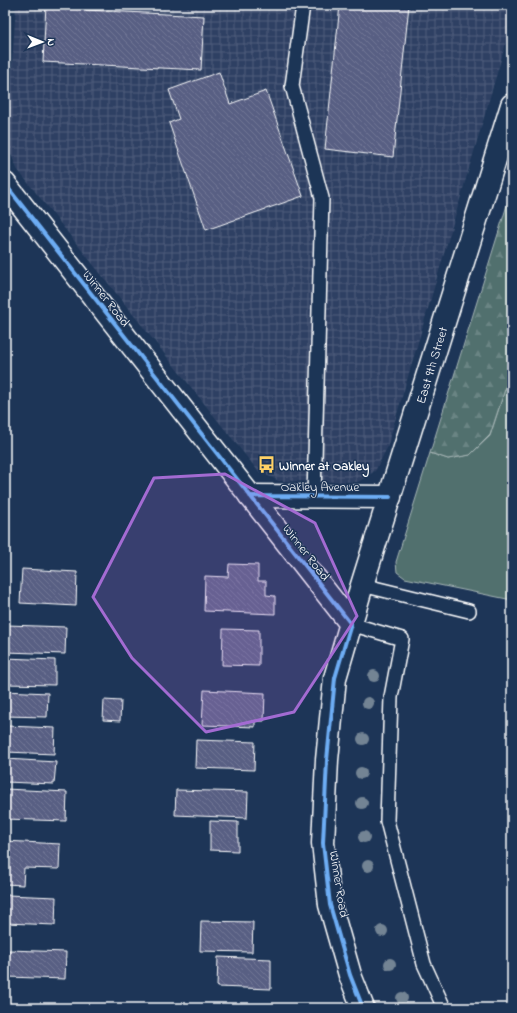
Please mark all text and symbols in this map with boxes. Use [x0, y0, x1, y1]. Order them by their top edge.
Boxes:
north arrow [22, 22, 62, 62]
text: N [43, 38, 59, 46]
street label: Winner Road [78, 267, 134, 332]
street label: East 9th Street [412, 324, 453, 406]
bus stop icon: Winner at Oakley [256, 455, 276, 475]
place label: Winner at Oakley [279, 457, 369, 478]
street label: Oakley Avenue [281, 478, 359, 498]
street label: Winner Road [278, 521, 334, 586]
street label: Winner Road [324, 850, 353, 920]

